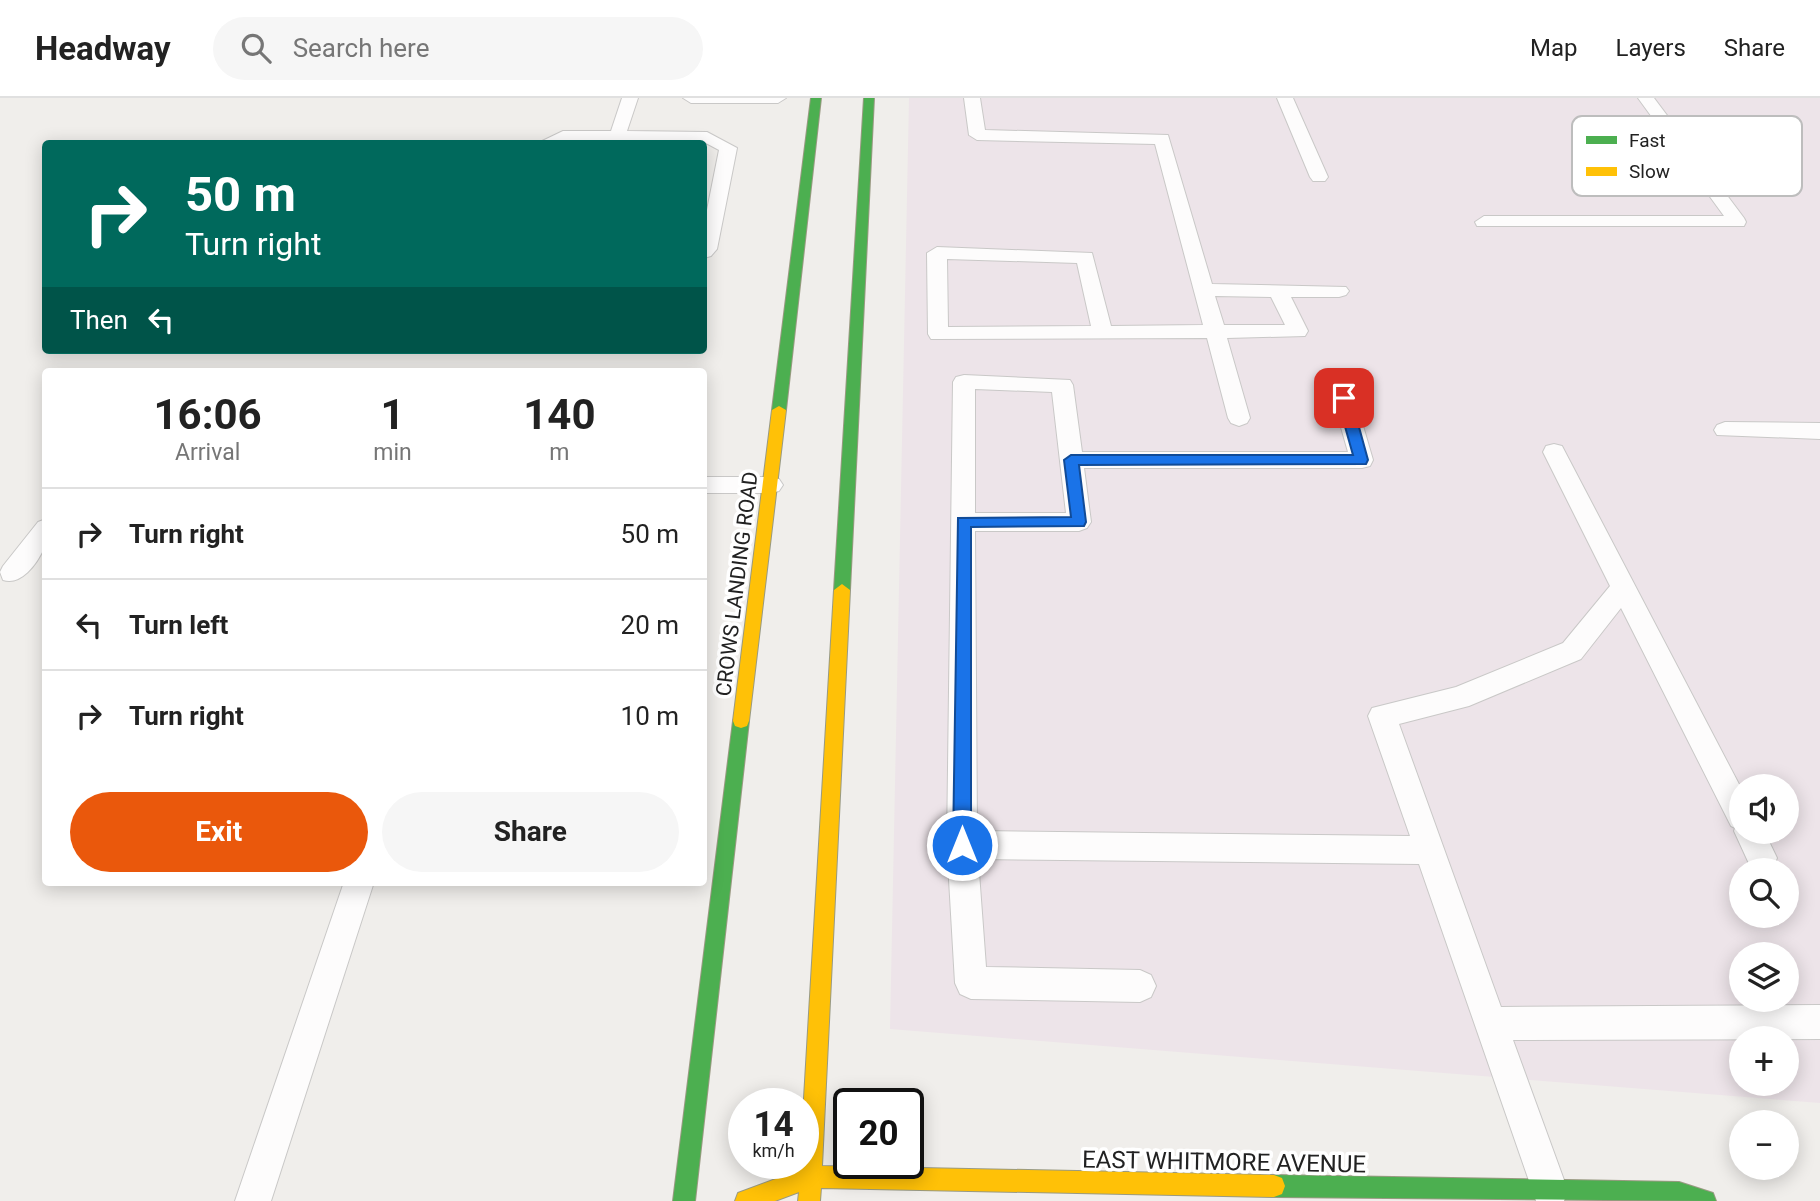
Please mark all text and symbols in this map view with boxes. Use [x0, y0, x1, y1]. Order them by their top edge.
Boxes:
search box [213, 17, 703, 80]
text: Headway [35, 29, 171, 68]
icon: search [237, 29, 275, 67]
text: Search here [293, 33, 429, 63]
text: Map [1530, 34, 1578, 62]
text: Layers [1616, 34, 1686, 62]
text: Share [1724, 34, 1785, 62]
legend [1572, 116, 1802, 196]
text: Fast [1629, 129, 1666, 152]
text: Slow [1629, 160, 1670, 183]
text: 50 m [185, 166, 296, 223]
icon: right [70, 168, 161, 259]
text: Turn right [185, 225, 321, 263]
icon: left [142, 301, 180, 339]
text: Then [70, 305, 128, 335]
pin [1314, 368, 1374, 428]
icon: arrive [1325, 379, 1363, 417]
text: 16:06 [154, 390, 262, 439]
text: 1 [380, 390, 405, 439]
text: 140 [523, 390, 596, 439]
text: Arrival [175, 439, 240, 466]
text: min [373, 439, 412, 466]
text: m [549, 439, 569, 466]
street label: CROWS LANDING ROAD [711, 470, 763, 698]
icon: right [70, 515, 108, 553]
text: Turn right [129, 519, 244, 549]
text: 50 m [621, 519, 679, 549]
icon: left [70, 606, 108, 644]
text: Turn left [129, 610, 228, 640]
text: 20 m [621, 610, 679, 640]
icon: right [70, 697, 108, 735]
text: Turn right [129, 701, 244, 731]
text: 10 m [621, 701, 679, 731]
map controls [1729, 774, 1799, 1180]
button: sound [1729, 774, 1799, 844]
button: Exit [70, 792, 368, 872]
button: Share [382, 792, 679, 872]
position arrow [925, 808, 999, 882]
button: search [1729, 858, 1799, 928]
button: layers [1729, 942, 1799, 1012]
button: + [1729, 1026, 1799, 1096]
speed limit sign: 20 [833, 1088, 924, 1179]
text: 14 [753, 1104, 794, 1145]
button: − [1729, 1110, 1799, 1180]
text: km/h [752, 1140, 795, 1161]
street label: EAST WHITMORE AVENUE [1082, 1146, 1366, 1178]

